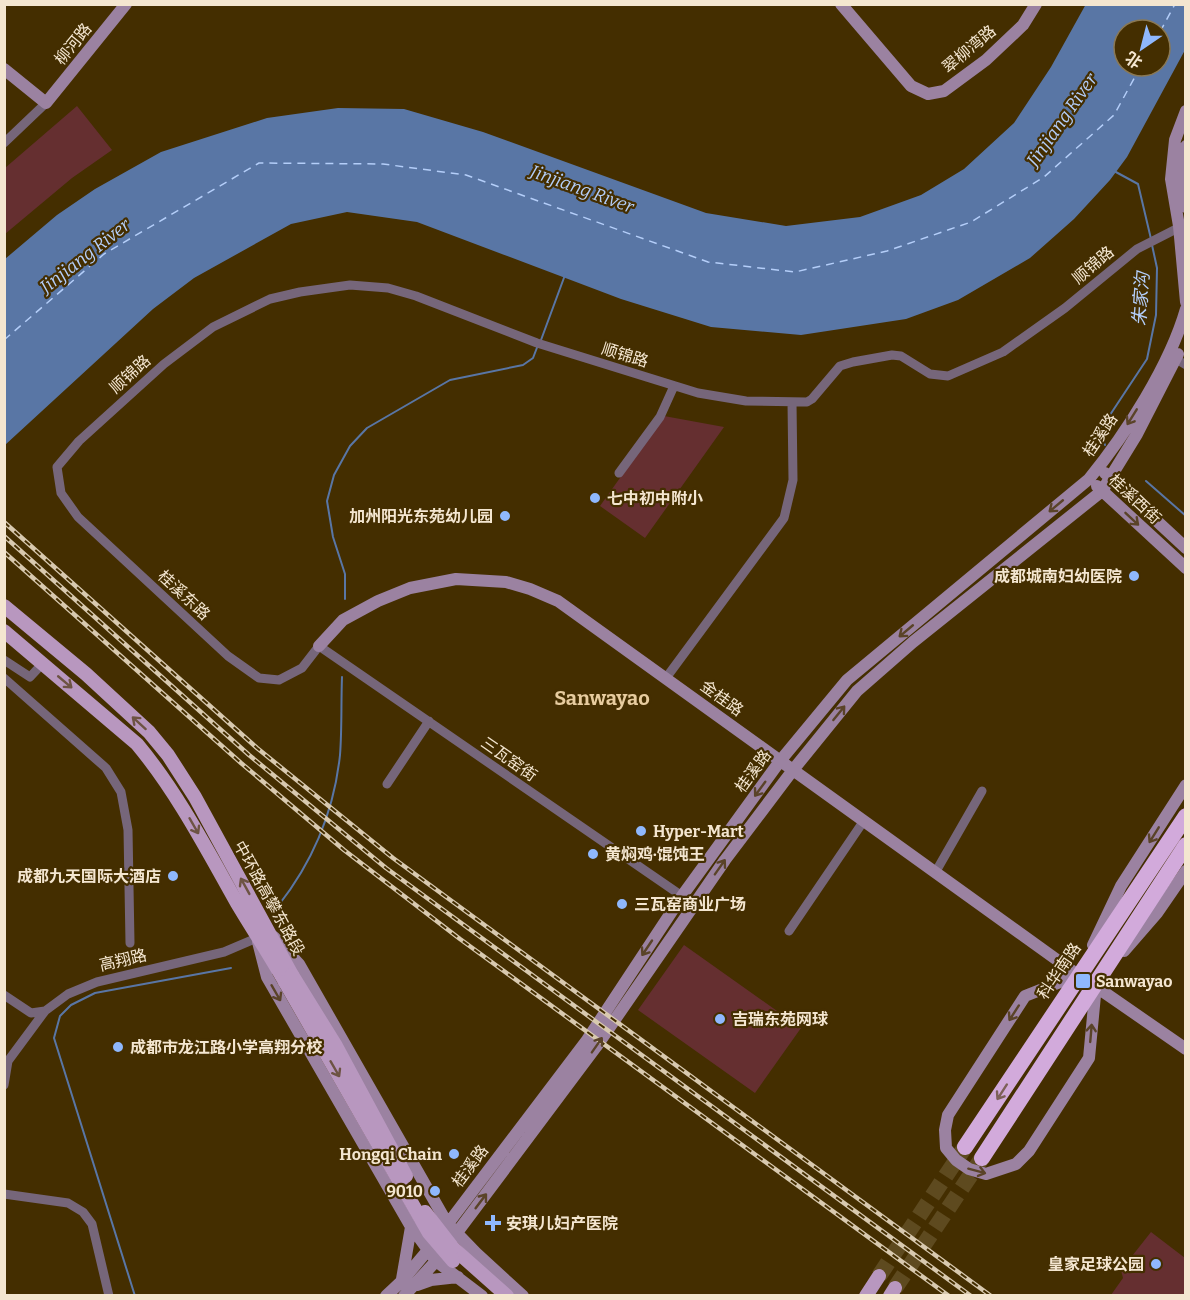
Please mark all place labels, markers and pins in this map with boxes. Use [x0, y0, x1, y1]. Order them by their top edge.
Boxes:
place label: 七中初中附小 [607, 489, 703, 508]
marker: 七中初中附小 [588, 491, 602, 505]
place label: 加州阳光东苑幼儿园 [349, 507, 493, 526]
marker: 加州阳光东苑幼儿园 [498, 509, 512, 523]
place label: 成都城南妇幼医院 [994, 567, 1122, 586]
marker: 成都城南妇幼医院 [1127, 569, 1141, 583]
place label: Hyper-Mart [653, 822, 745, 841]
marker: Hyper-Mart [634, 824, 648, 838]
place label: 黄焖鸡·馄饨王 [605, 845, 705, 864]
marker: 黄焖鸡·馄饨王 [586, 847, 600, 861]
place label: 成都九天国际大酒店 [17, 867, 161, 886]
marker: 成都九天国际大酒店 [166, 869, 180, 883]
place label: 三瓦窑商业广场 [634, 895, 746, 914]
marker: 三瓦窑商业广场 [615, 897, 629, 911]
marker: Sanwayao [1074, 972, 1092, 990]
place label: Sanwayao [1096, 972, 1173, 991]
place label: 吉瑞东苑网球 [732, 1010, 828, 1029]
marker: 吉瑞东苑网球 [713, 1012, 727, 1026]
place label: 成都市龙江路小学高翔分校 [130, 1038, 323, 1057]
marker: 成都市龙江路小学高翔分校 [111, 1040, 125, 1054]
place label: Hongqi Chain [339, 1145, 443, 1164]
marker: Hongqi Chain [447, 1147, 461, 1161]
place label: 9010 [386, 1182, 423, 1201]
marker: 9010 [428, 1184, 442, 1198]
marker: 安琪儿妇产医院 [484, 1214, 502, 1232]
place label: 安琪儿妇产医院 [506, 1214, 618, 1233]
place label: 皇家足球公园 [1048, 1255, 1144, 1274]
marker: 皇家足球公园 [1149, 1257, 1163, 1271]

